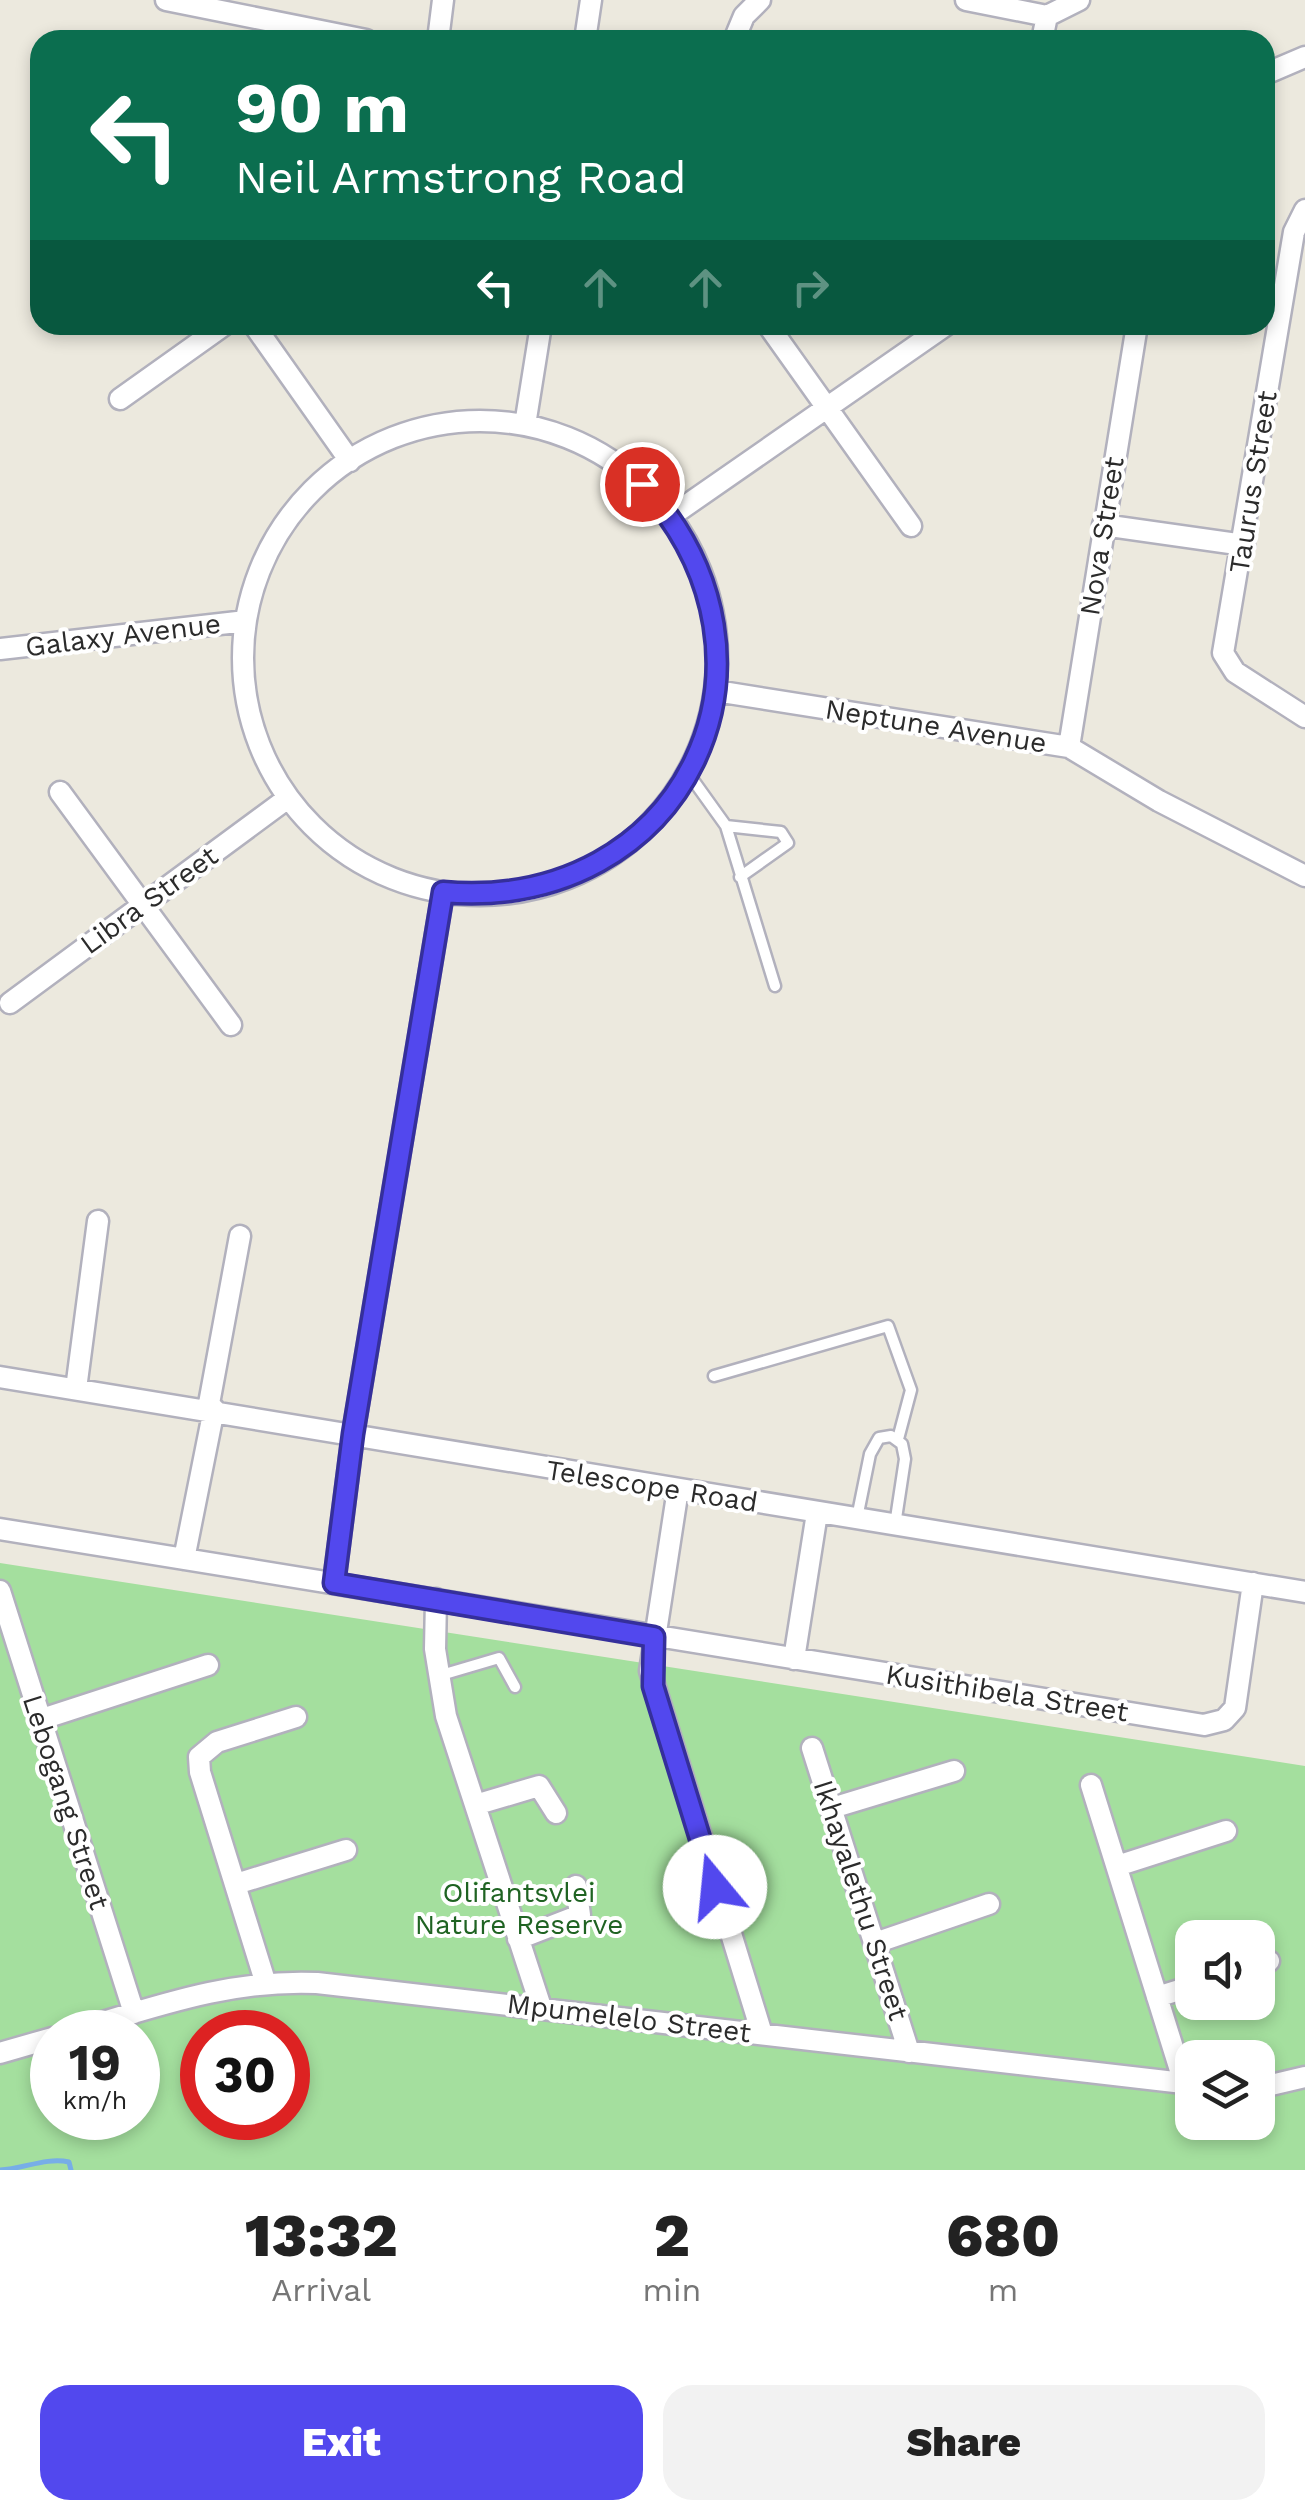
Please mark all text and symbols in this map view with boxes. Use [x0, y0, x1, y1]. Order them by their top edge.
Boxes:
text: 90 m [235, 67, 409, 149]
icon: left [70, 70, 200, 200]
text: Neil Armstrong Road [235, 151, 687, 204]
icon: left [468, 260, 523, 315]
icon: ahead [573, 260, 628, 315]
icon: ahead [678, 260, 733, 315]
icon: right [783, 260, 838, 315]
street label: Taurus Street [1222, 388, 1284, 576]
pin [600, 442, 685, 527]
street label: Nova Street [1073, 454, 1131, 618]
icon: arrive [615, 457, 670, 512]
street label: Galaxy Avenue [23, 607, 223, 663]
street label: Neptune Avenue [823, 692, 1049, 760]
street label: Libra Street [74, 839, 224, 961]
street label: Telescope Road [544, 1453, 760, 1519]
street label: Kusithibela Street [883, 1658, 1131, 1728]
street label: Lebogang Street [16, 1691, 116, 1914]
street label: Ikhayalethu Street [807, 1776, 916, 2025]
position arrow [663, 1835, 767, 1939]
park label: Olifantsvlei Nature Reserve [415, 1876, 623, 1941]
map controls [1175, 1920, 1275, 2140]
button: sound [1175, 1920, 1275, 2020]
street label: Mpumelelo Street [505, 1987, 753, 2049]
speed limit sign: 30 [180, 2010, 310, 2140]
text: 19 [69, 2033, 121, 2092]
button: layers [1175, 2040, 1275, 2140]
text: km/h [63, 2086, 127, 2115]
text: 13:32 [245, 2200, 398, 2271]
text: 2 [654, 2200, 690, 2271]
text: 680 [946, 2200, 1060, 2271]
text: Arrival [271, 2271, 371, 2309]
text: min [642, 2271, 701, 2309]
text: m [988, 2271, 1018, 2309]
button: Exit [40, 2385, 643, 2500]
button: Share [663, 2385, 1265, 2500]

